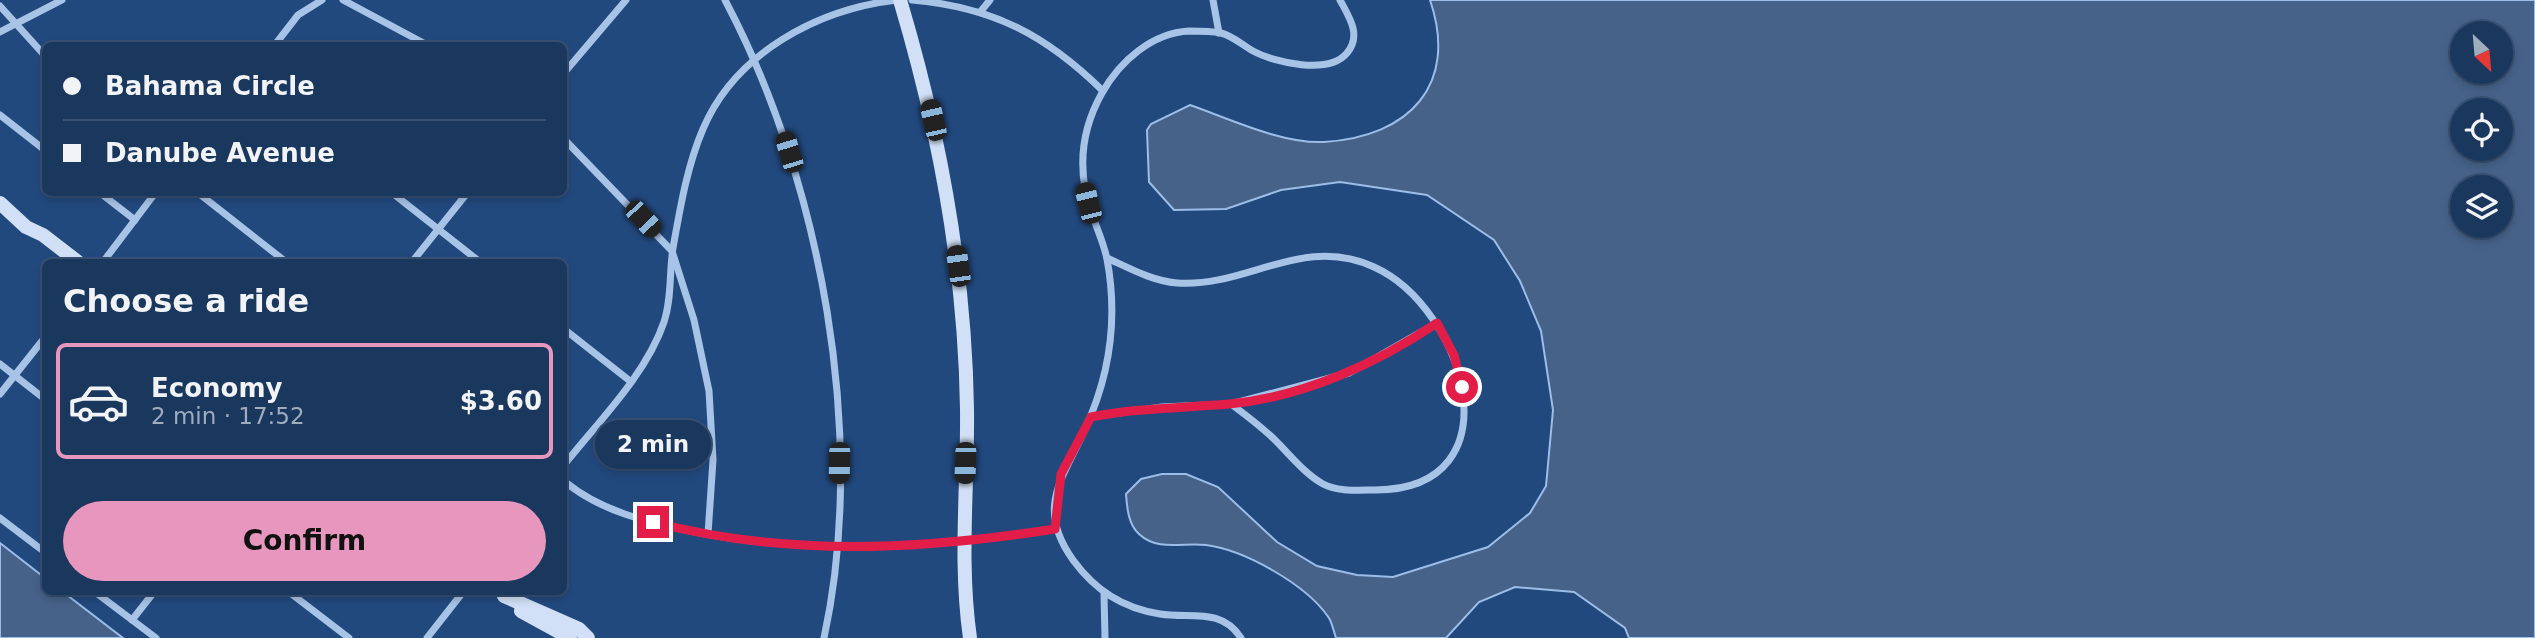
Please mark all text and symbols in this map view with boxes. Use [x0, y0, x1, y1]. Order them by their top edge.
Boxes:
north arrow [2450, 21, 2513, 84]
map controls [2450, 21, 2513, 238]
text: Bahama Circle [105, 71, 315, 101]
car [919, 97, 948, 143]
button: locate [2450, 98, 2513, 161]
car [773, 129, 806, 175]
text: Danube Avenue [105, 138, 335, 168]
button: layers [2450, 175, 2513, 238]
car [1073, 180, 1104, 226]
car [621, 196, 666, 242]
car [945, 244, 972, 288]
text: Choose a ride [63, 282, 309, 320]
icon: car [67, 370, 130, 433]
route start [1446, 371, 1478, 403]
text: Economy [151, 373, 282, 403]
text: $3.60 [460, 386, 542, 416]
text: 2 min · 17:52 [151, 403, 305, 429]
callout: 2 min [595, 420, 711, 470]
text: 2 min [617, 431, 689, 457]
car [829, 442, 850, 484]
car [954, 442, 977, 484]
button: Confirm [63, 501, 546, 581]
route end [637, 506, 669, 538]

